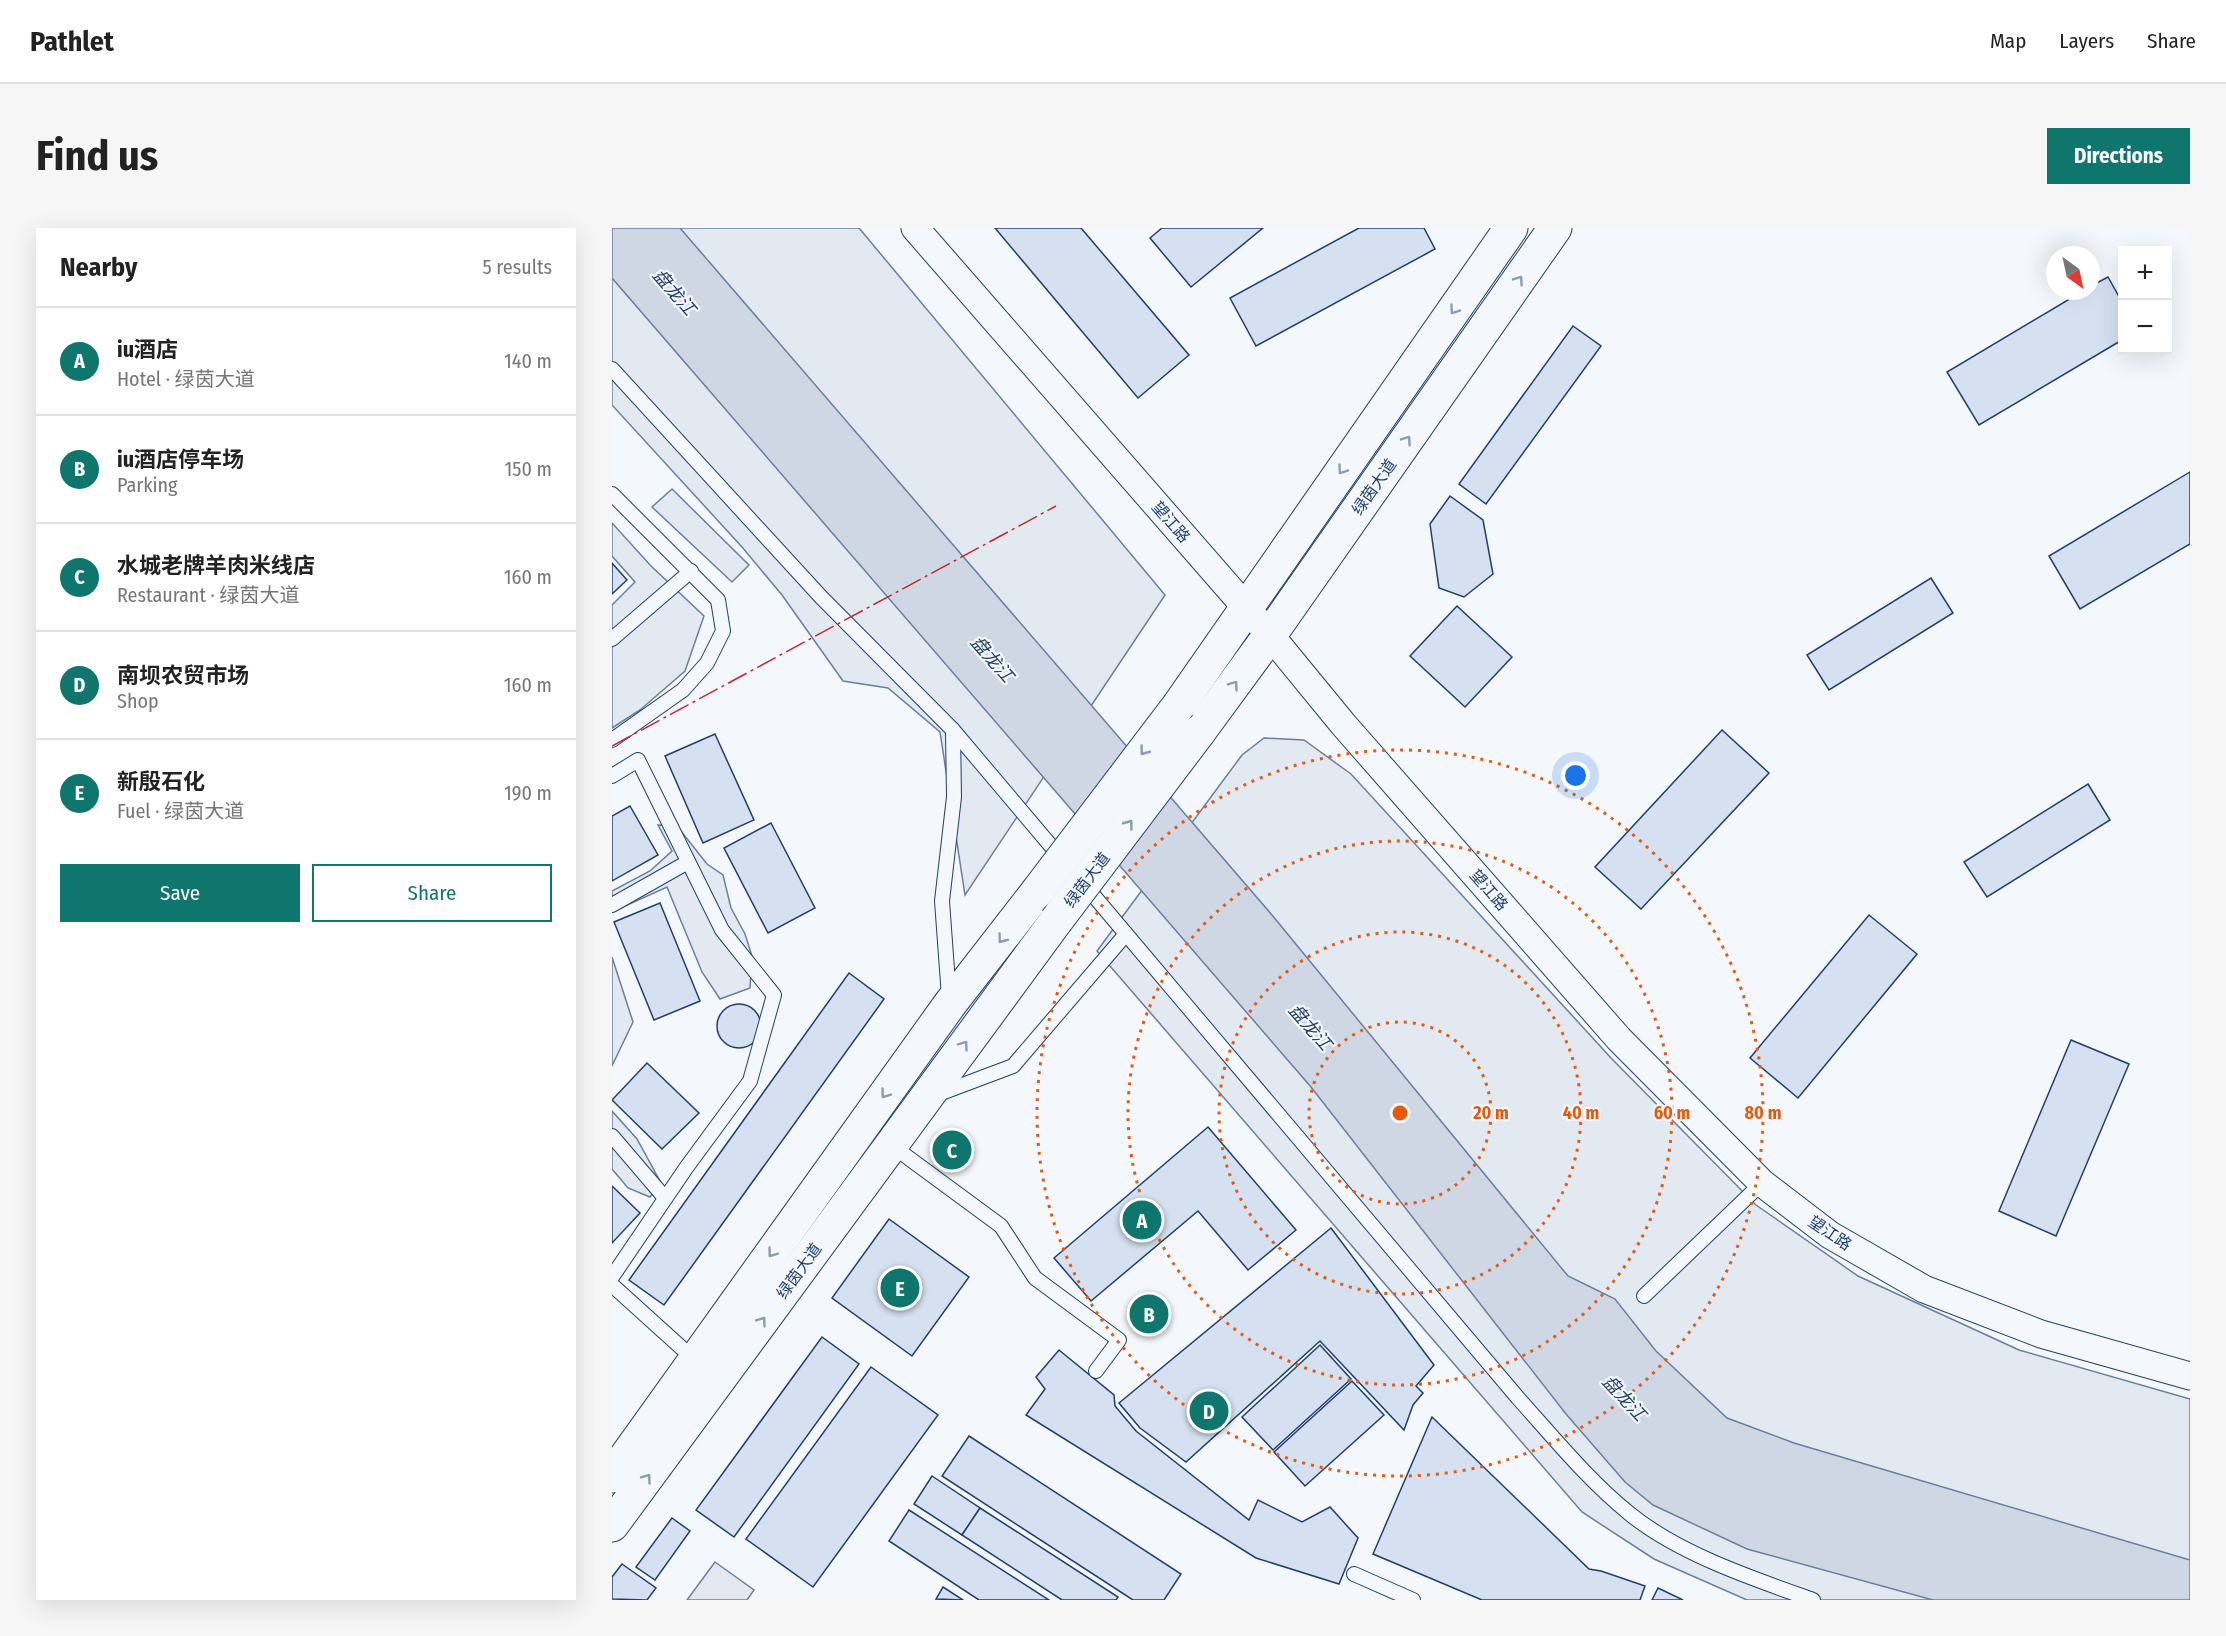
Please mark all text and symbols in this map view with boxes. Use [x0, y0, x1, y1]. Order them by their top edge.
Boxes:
text: Pathlet [30, 25, 114, 58]
text: Map [1990, 28, 2026, 54]
text: Layers [2059, 28, 2114, 54]
text: Share [2147, 28, 2196, 54]
button: Directions [2047, 128, 2190, 184]
text: Find us [36, 131, 158, 181]
north arrow [2046, 246, 2100, 300]
map controls [2118, 246, 2172, 354]
button: + [2118, 246, 2172, 300]
text: Nearby [60, 252, 137, 283]
text: 5 results [482, 255, 552, 279]
water label: 盘龙江 [648, 264, 701, 321]
one-way arrow [1512, 276, 1523, 287]
button: − [2118, 300, 2172, 354]
one-way arrow [1450, 304, 1461, 315]
text: iu酒店 [117, 336, 178, 363]
text: A [74, 349, 85, 373]
text: 140 m [504, 349, 552, 373]
text: Hotel · 绿茵大道 [117, 367, 255, 391]
one-way arrow [1400, 435, 1411, 446]
text: iu酒店停车场 [117, 446, 244, 473]
street label: 绿茵大道 [1348, 455, 1400, 519]
text: B [74, 457, 85, 481]
text: 150 m [505, 457, 552, 481]
one-way arrow [1338, 464, 1349, 475]
text: Parking [117, 473, 178, 497]
street label: 望江路 [1148, 498, 1194, 546]
text: 水城老牌羊肉米线店 [117, 552, 315, 579]
text: C [74, 565, 85, 589]
text: 160 m [504, 565, 552, 589]
text: Restaurant · 绿茵大道 [117, 583, 300, 607]
water label: 盘龙江 [966, 631, 1019, 688]
text: 南坝农贸市场 [117, 662, 249, 689]
text: D [74, 673, 85, 697]
text: 160 m [504, 673, 552, 697]
one-way arrow [1227, 680, 1238, 691]
text: Shop [117, 689, 159, 713]
one-way arrow [1140, 745, 1151, 756]
your location [1561, 761, 1590, 790]
text: 新殷石化 [117, 768, 205, 795]
text: E [75, 781, 84, 805]
text: 190 m [504, 781, 552, 805]
text: Fuel · 绿茵大道 [117, 799, 244, 823]
one-way arrow [1122, 820, 1133, 831]
street label: 绿茵大道 [1060, 849, 1114, 911]
button: Save [60, 864, 300, 922]
button: Share [312, 864, 552, 922]
street label: 望江路 [1466, 866, 1512, 914]
one-way arrow [998, 932, 1009, 943]
water label: 盘龙江 [1284, 999, 1337, 1056]
one-way arrow [957, 1041, 968, 1052]
one-way arrow [881, 1088, 892, 1099]
text: 20 m [1472, 1102, 1509, 1124]
text: 40 m [1563, 1102, 1599, 1124]
text: 60 m [1654, 1102, 1690, 1124]
text: 80 m [1745, 1102, 1781, 1124]
centre of rings [1390, 1103, 1410, 1123]
pin: C [932, 1128, 972, 1172]
pin: A [1122, 1198, 1162, 1242]
street label: 望江路 [1805, 1212, 1855, 1254]
street label: 绿茵大道 [773, 1240, 825, 1302]
one-way arrow [768, 1246, 779, 1257]
pin: E [880, 1266, 920, 1310]
pin: B [1130, 1292, 1168, 1336]
one-way arrow [755, 1316, 766, 1327]
water label: 盘龙江 [1598, 1371, 1652, 1427]
pin: D [1190, 1388, 1228, 1434]
one-way arrow [639, 1474, 650, 1485]

